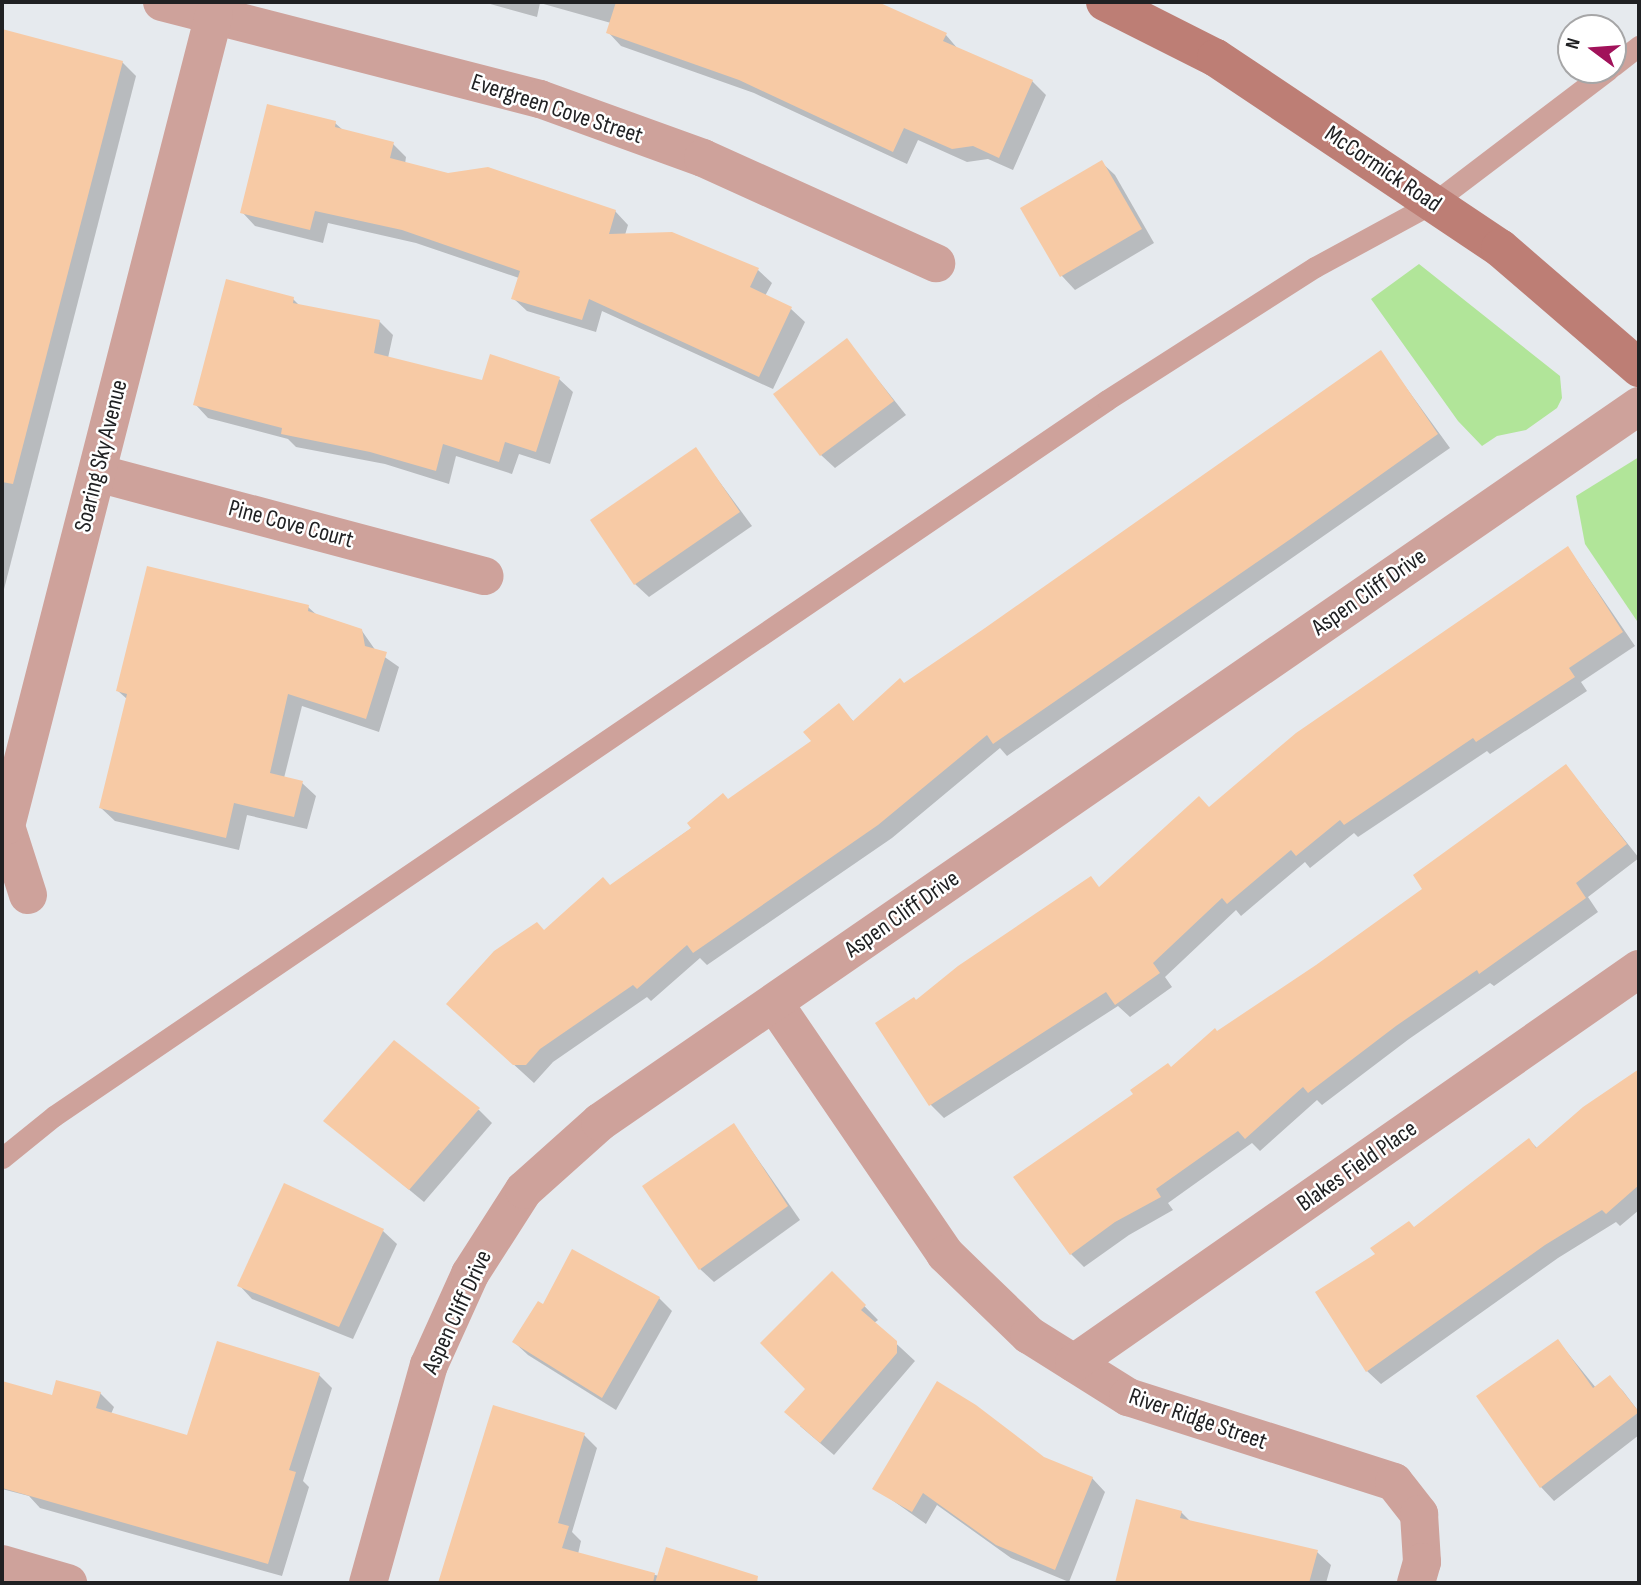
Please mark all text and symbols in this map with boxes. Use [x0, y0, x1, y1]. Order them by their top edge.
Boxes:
north arrow [1557, 14, 1627, 84]
text: N [1561, 36, 1586, 52]
street label: Evergreen Cove Street [468, 68, 646, 150]
street label: McCormick Road [1319, 119, 1447, 219]
street label: Soaring Sky Avenue [68, 377, 134, 535]
street label: Pine Cove Court [225, 494, 357, 554]
street label: Aspen Cliff Drive [1306, 542, 1432, 642]
street label: Aspen Cliff Drive [839, 864, 965, 964]
street label: Blakes Field Place [1291, 1114, 1423, 1218]
street label: Aspen Cliff Drive [416, 1246, 498, 1378]
street label: River Ridge Street [1125, 1382, 1271, 1456]

